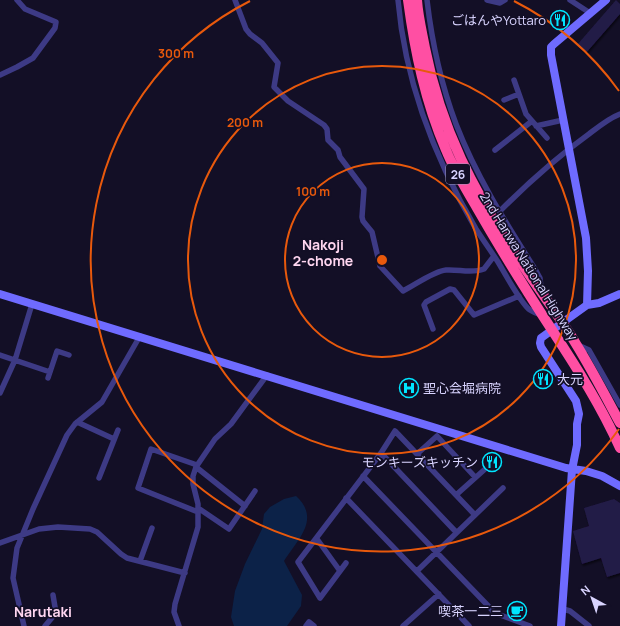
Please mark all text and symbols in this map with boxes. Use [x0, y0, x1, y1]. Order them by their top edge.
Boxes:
restaurant icon: ごはんやYottaro [549, 9, 571, 31]
place label: ごはんやYottaro [451, 11, 546, 29]
text: 300 m [158, 45, 194, 62]
text: 200 m [227, 114, 263, 131]
road number: 26 [446, 164, 470, 184]
text: 100 m [296, 183, 330, 200]
street label: 2nd Hanwa National Highway [476, 188, 582, 344]
district label: Nakoji 2-chome [293, 235, 353, 270]
centre of rings [375, 253, 389, 267]
restaurant icon: 大元 [532, 368, 554, 390]
place label: 大元 [557, 370, 583, 388]
hospital icon: 聖心会堀病院 [398, 377, 420, 399]
place label: 聖心会堀病院 [423, 379, 501, 397]
restaurant icon: モンキーズキッチン [481, 451, 503, 473]
place label: モンキーズキッチン [362, 453, 478, 471]
north arrow [572, 578, 612, 618]
text: N [577, 582, 593, 598]
cafe icon: 喫茶一二三 [506, 600, 528, 622]
district label: Narutaki [14, 602, 72, 621]
place label: 喫茶一二三 [438, 602, 503, 620]

